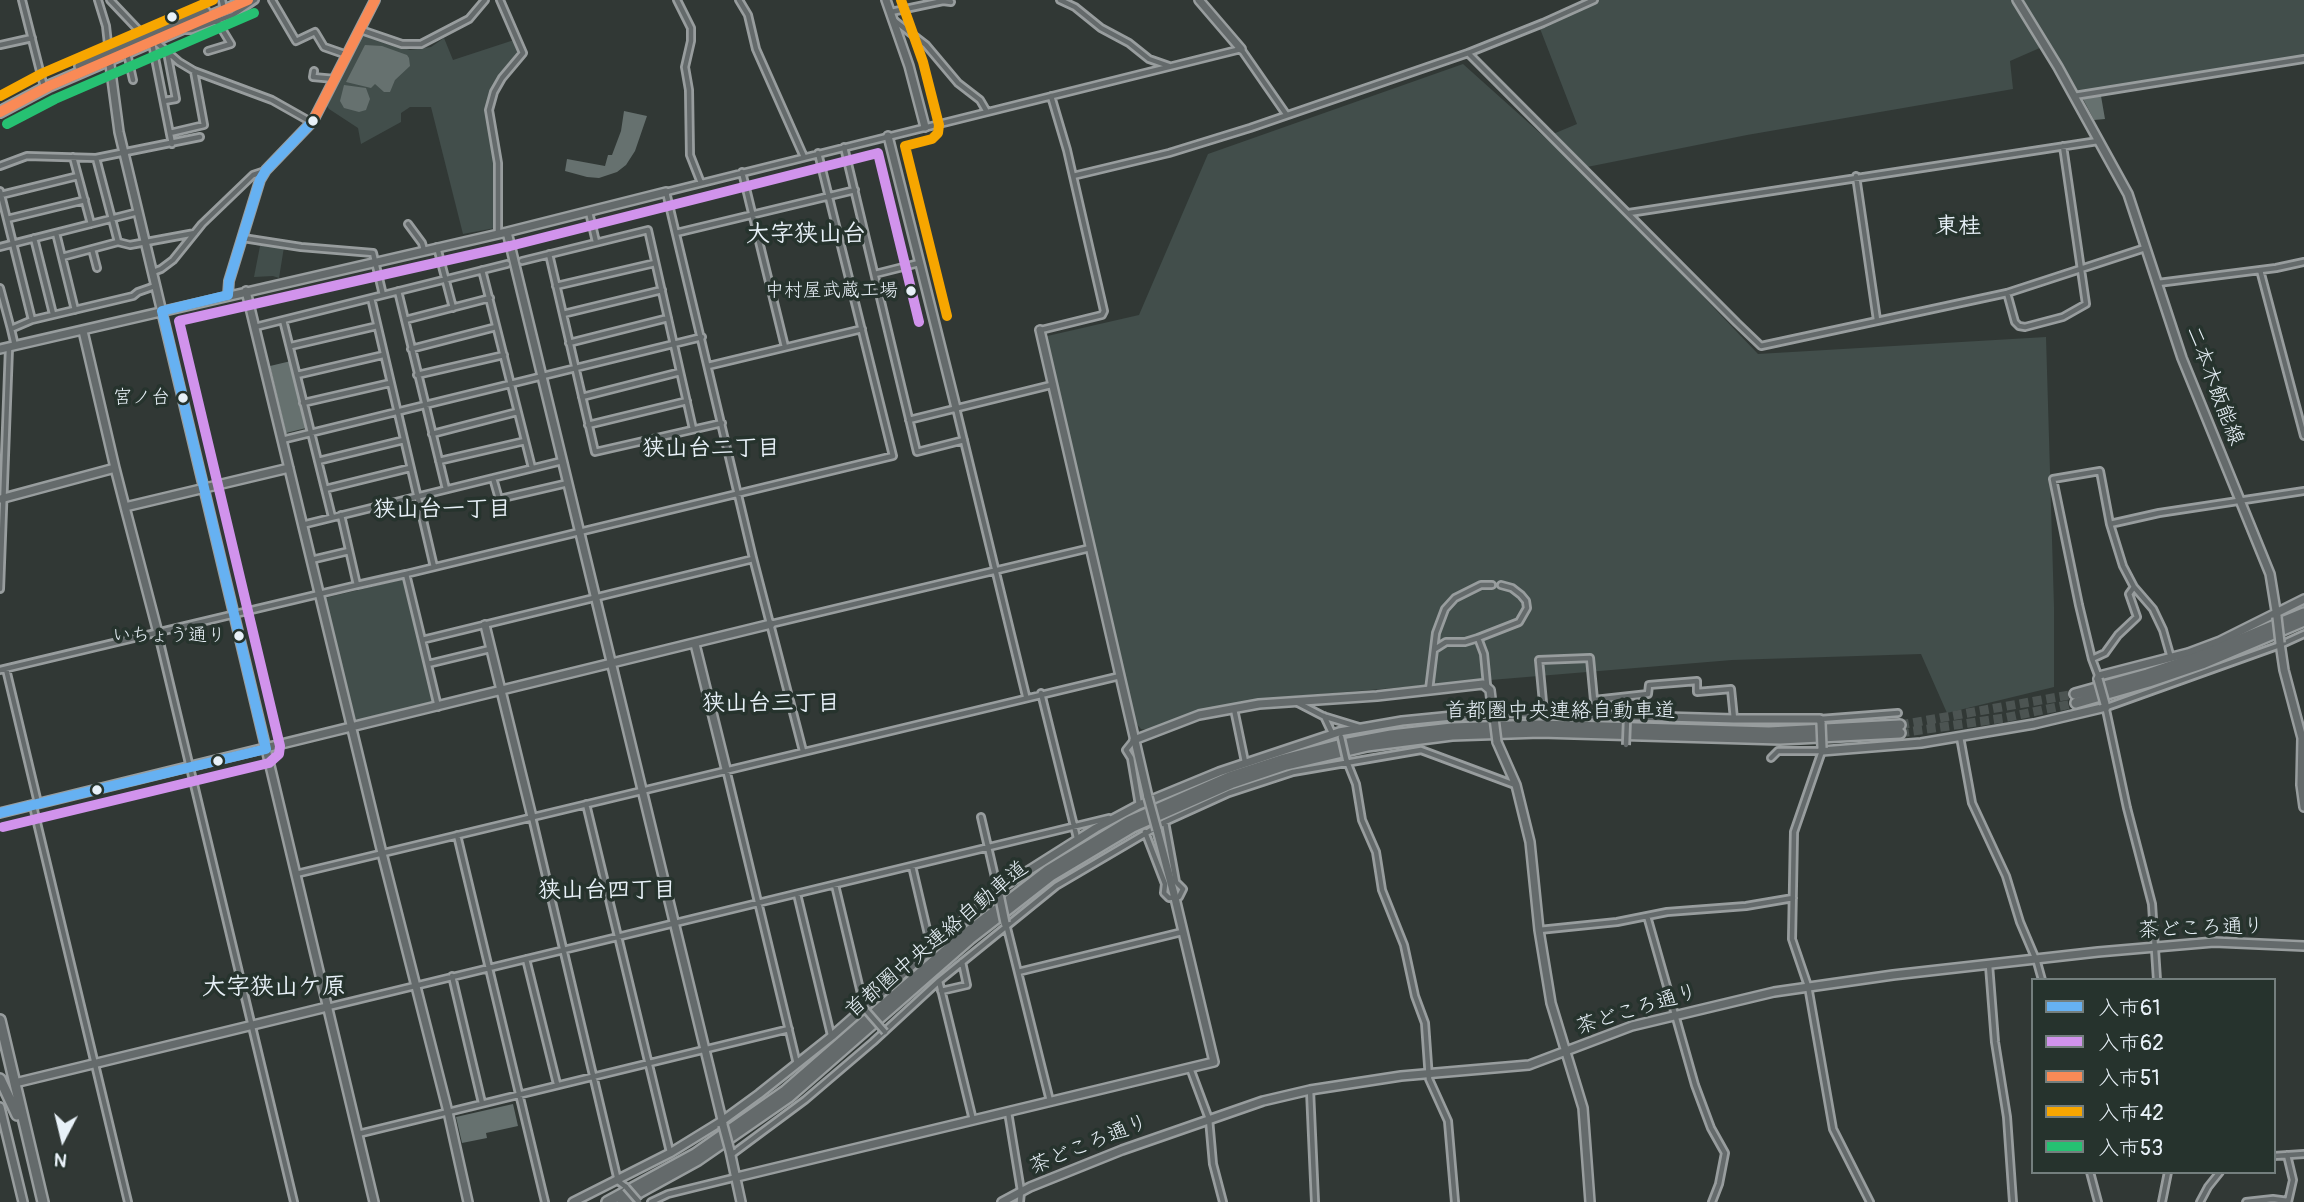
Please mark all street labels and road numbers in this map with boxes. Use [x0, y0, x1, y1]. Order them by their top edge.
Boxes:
street label: 二本木飯能線 [2180, 323, 2248, 449]
street label: 首都圏中央連絡自動車道 [1445, 699, 1675, 725]
street label: 首都圏中央連絡自動車道 [840, 856, 1034, 1024]
street label: 茶どころ通り [2138, 914, 2264, 944]
street label: 茶どころ通り [1573, 980, 1701, 1040]
street label: 茶どころ通り [1026, 1110, 1152, 1180]

